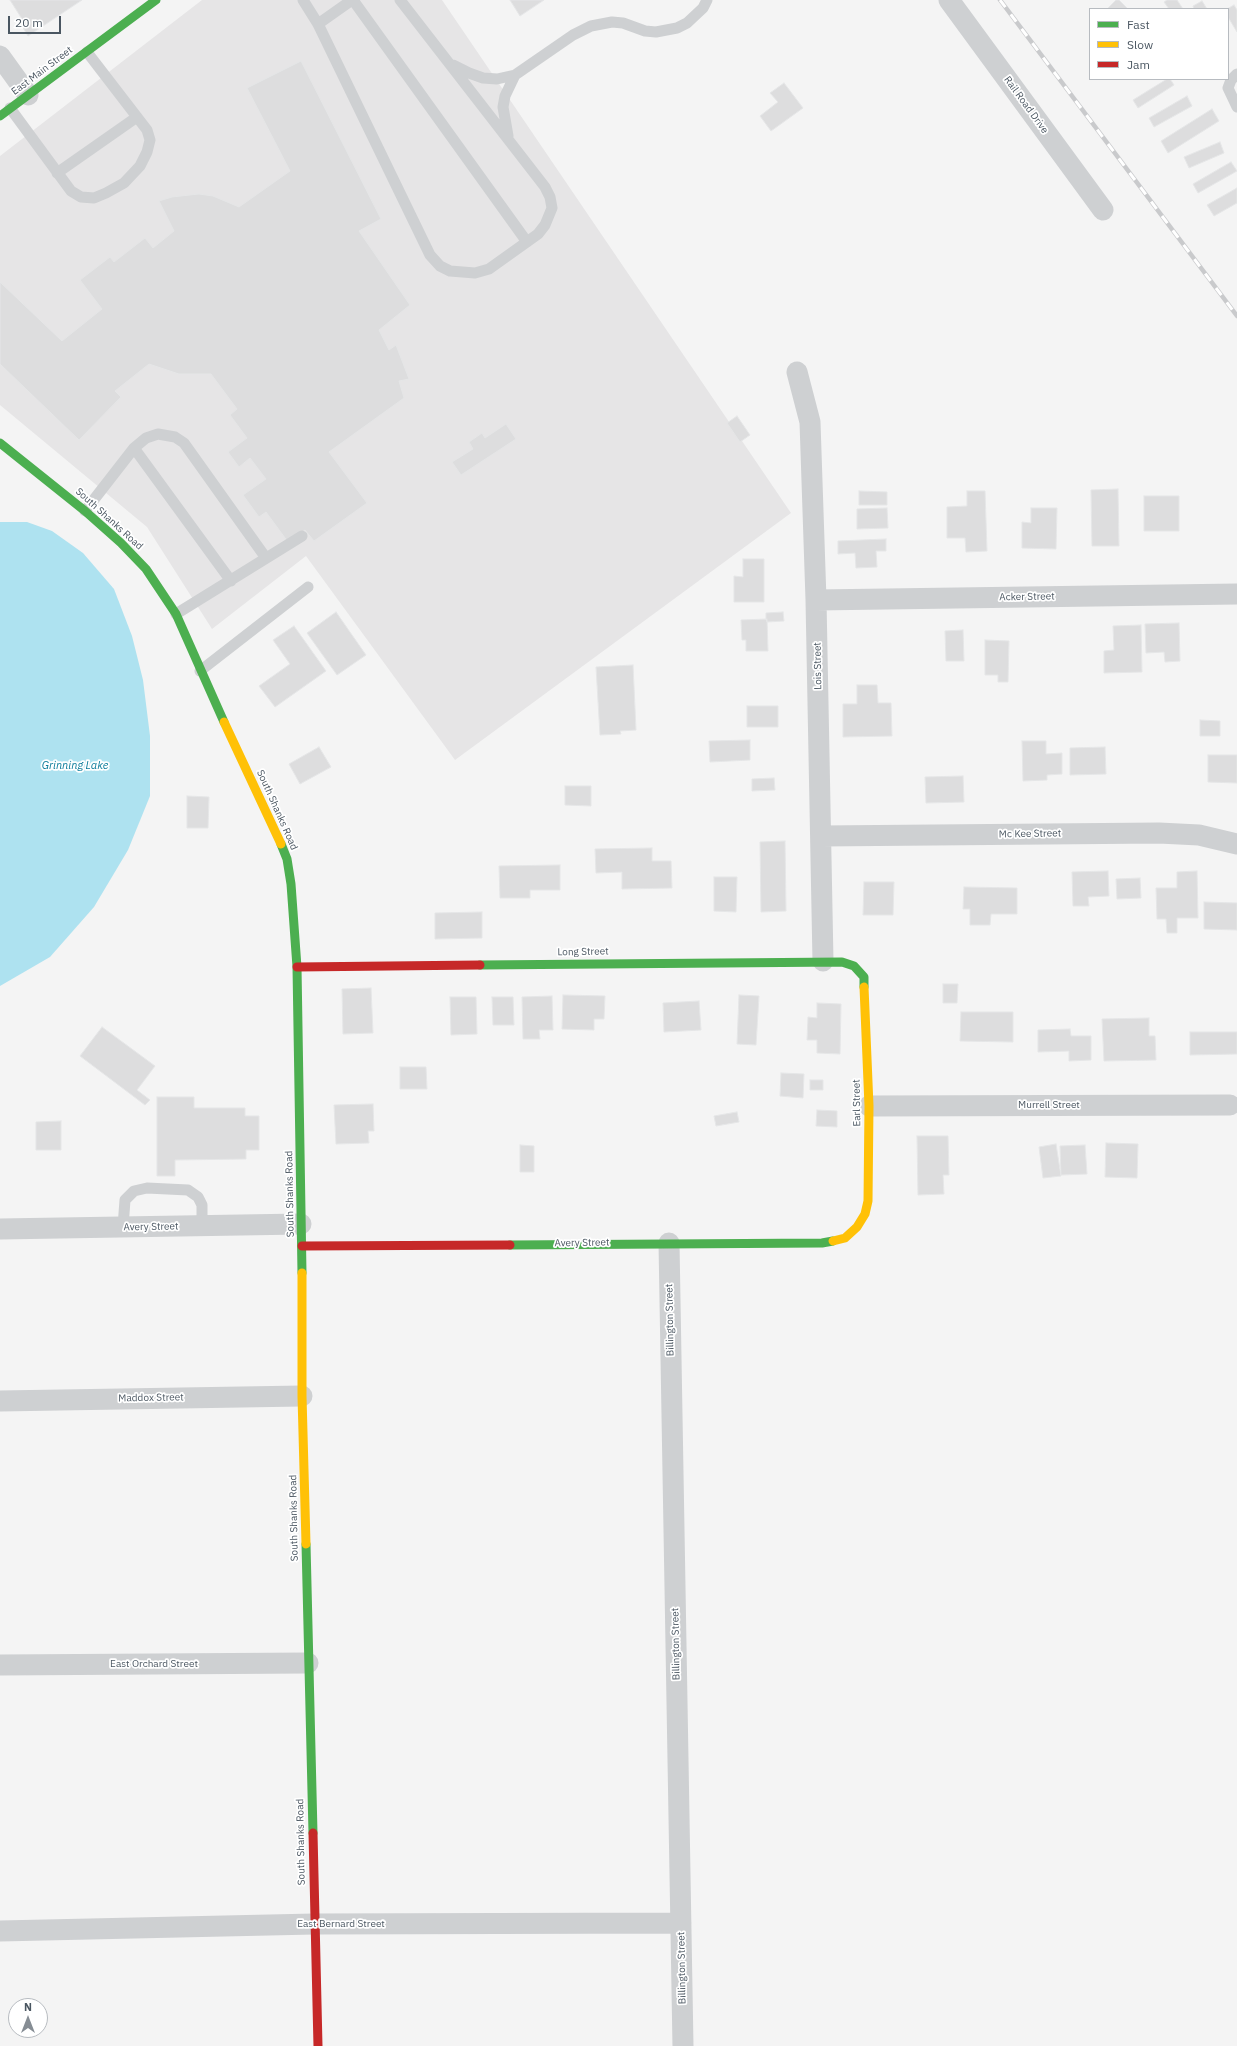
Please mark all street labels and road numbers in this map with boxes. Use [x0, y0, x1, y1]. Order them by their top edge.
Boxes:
street label: East Main Street [9, 44, 75, 98]
street label: Rail Road Drive [1001, 74, 1051, 136]
street label: South Shanks Road [73, 486, 145, 552]
street label: Acker Street [999, 591, 1055, 603]
street label: Lois Street [812, 642, 824, 690]
street label: South Shanks Road [254, 768, 300, 852]
street label: Mc Kee Street [999, 827, 1061, 841]
street label: Long Street [557, 946, 609, 958]
street label: Earl Street [851, 1079, 863, 1127]
street label: Murrell Street [1018, 1099, 1080, 1111]
street label: South Shanks Road [283, 1151, 297, 1237]
street label: Avery Street [123, 1221, 179, 1233]
street label: Avery Street [554, 1237, 610, 1249]
street label: Billington Street [663, 1284, 677, 1356]
street label: Maddox Street [118, 1391, 184, 1405]
street label: South Shanks Road [287, 1475, 301, 1561]
street label: Billington Street [669, 1608, 683, 1680]
street label: East Orchard Street [110, 1658, 198, 1670]
street label: South Shanks Road [294, 1799, 308, 1885]
street label: East Bernard Street [297, 1918, 385, 1930]
street label: Billington Street [675, 1932, 689, 2004]

